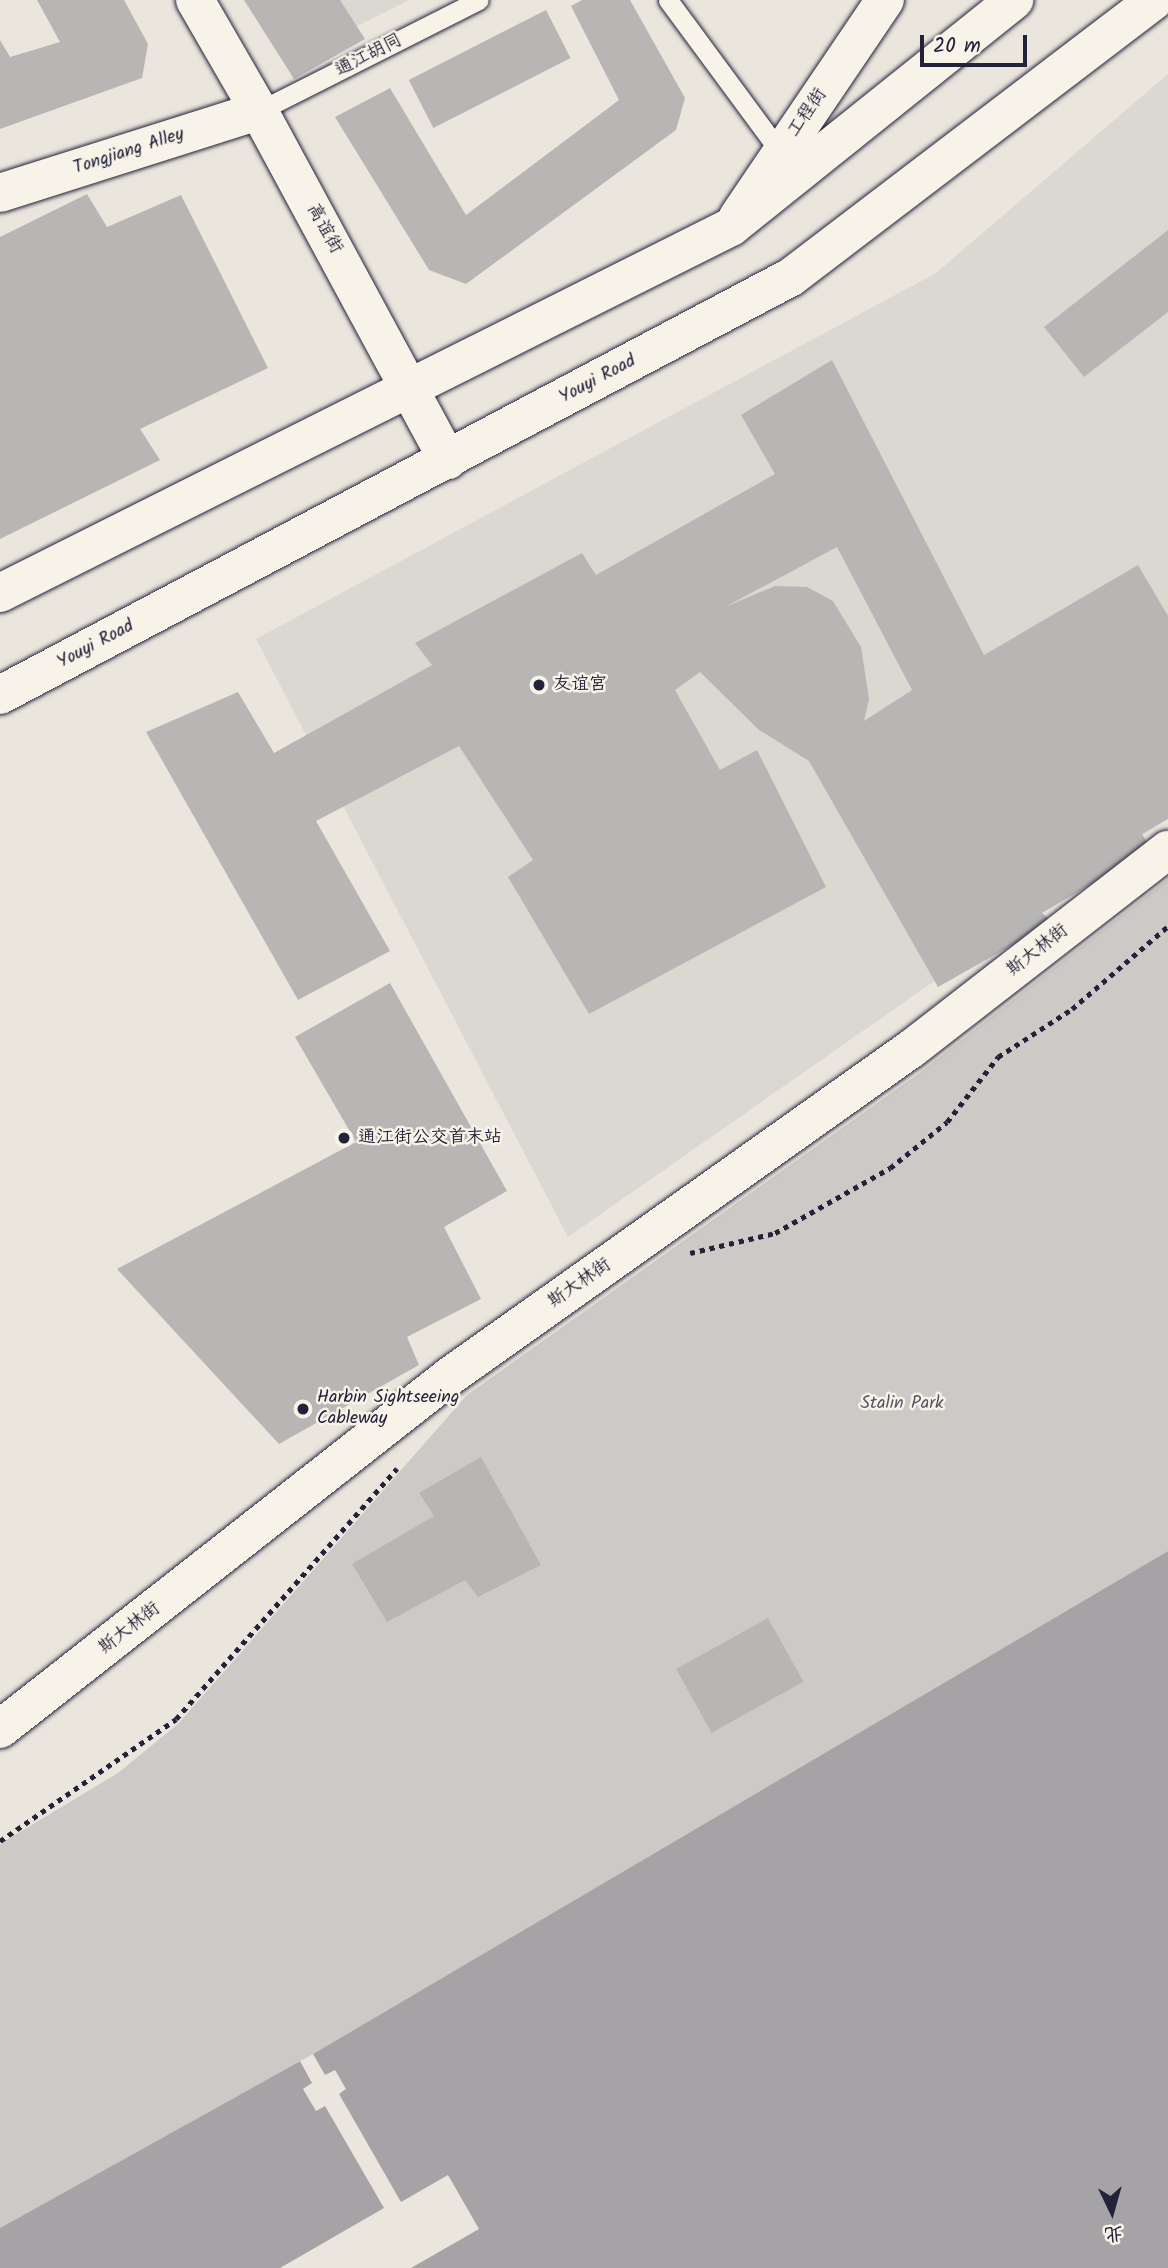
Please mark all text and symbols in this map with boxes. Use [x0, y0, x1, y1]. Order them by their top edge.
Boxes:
scale bar [923, 21, 1030, 65]
street label: 通江胡同 [332, 30, 406, 82]
text: 20 m [933, 30, 981, 63]
street label: 工程街 [784, 85, 832, 141]
street label: Tongjiang Alley [71, 124, 187, 180]
street label: 高谊街 [301, 200, 347, 258]
street label: Youyi Road [556, 351, 640, 409]
street label: Youyi Road [54, 616, 138, 674]
place label: 友谊宫 [553, 674, 607, 696]
marker: 友谊宫 [531, 677, 547, 693]
street label: 斯大林街 [1003, 920, 1073, 982]
place label: 通江街公交首末站 [358, 1127, 502, 1149]
marker: 通江街公交首末站 [336, 1130, 352, 1146]
street label: 斯大林街 [544, 1255, 616, 1313]
place label: Harbin Sightseeing Cableway [317, 1388, 459, 1430]
park label: Stalin Park [860, 1393, 944, 1415]
marker: Harbin Sightseeing Cableway [295, 1401, 311, 1417]
street label: 斯大林街 [95, 1598, 165, 1660]
north arrow [1077, 2177, 1147, 2247]
text: 北 [1103, 2217, 1125, 2249]

